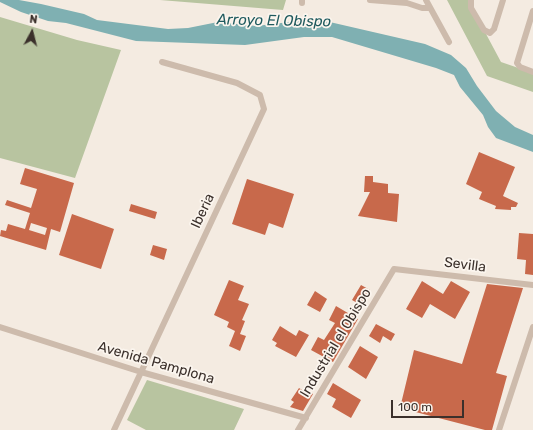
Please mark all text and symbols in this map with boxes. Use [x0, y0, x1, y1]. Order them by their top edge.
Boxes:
water label: Arroyo El Obispo [217, 11, 331, 31]
north arrow [12, 12, 52, 52]
text: N [29, 13, 38, 27]
street label: Iberia [188, 191, 218, 231]
street label: Sevilla [443, 254, 487, 276]
street label: Industrial el Obispo [297, 285, 375, 401]
street label: Avenida Pamplona [96, 338, 216, 388]
scale bar [393, 392, 466, 418]
text: 100 m [398, 400, 432, 414]

